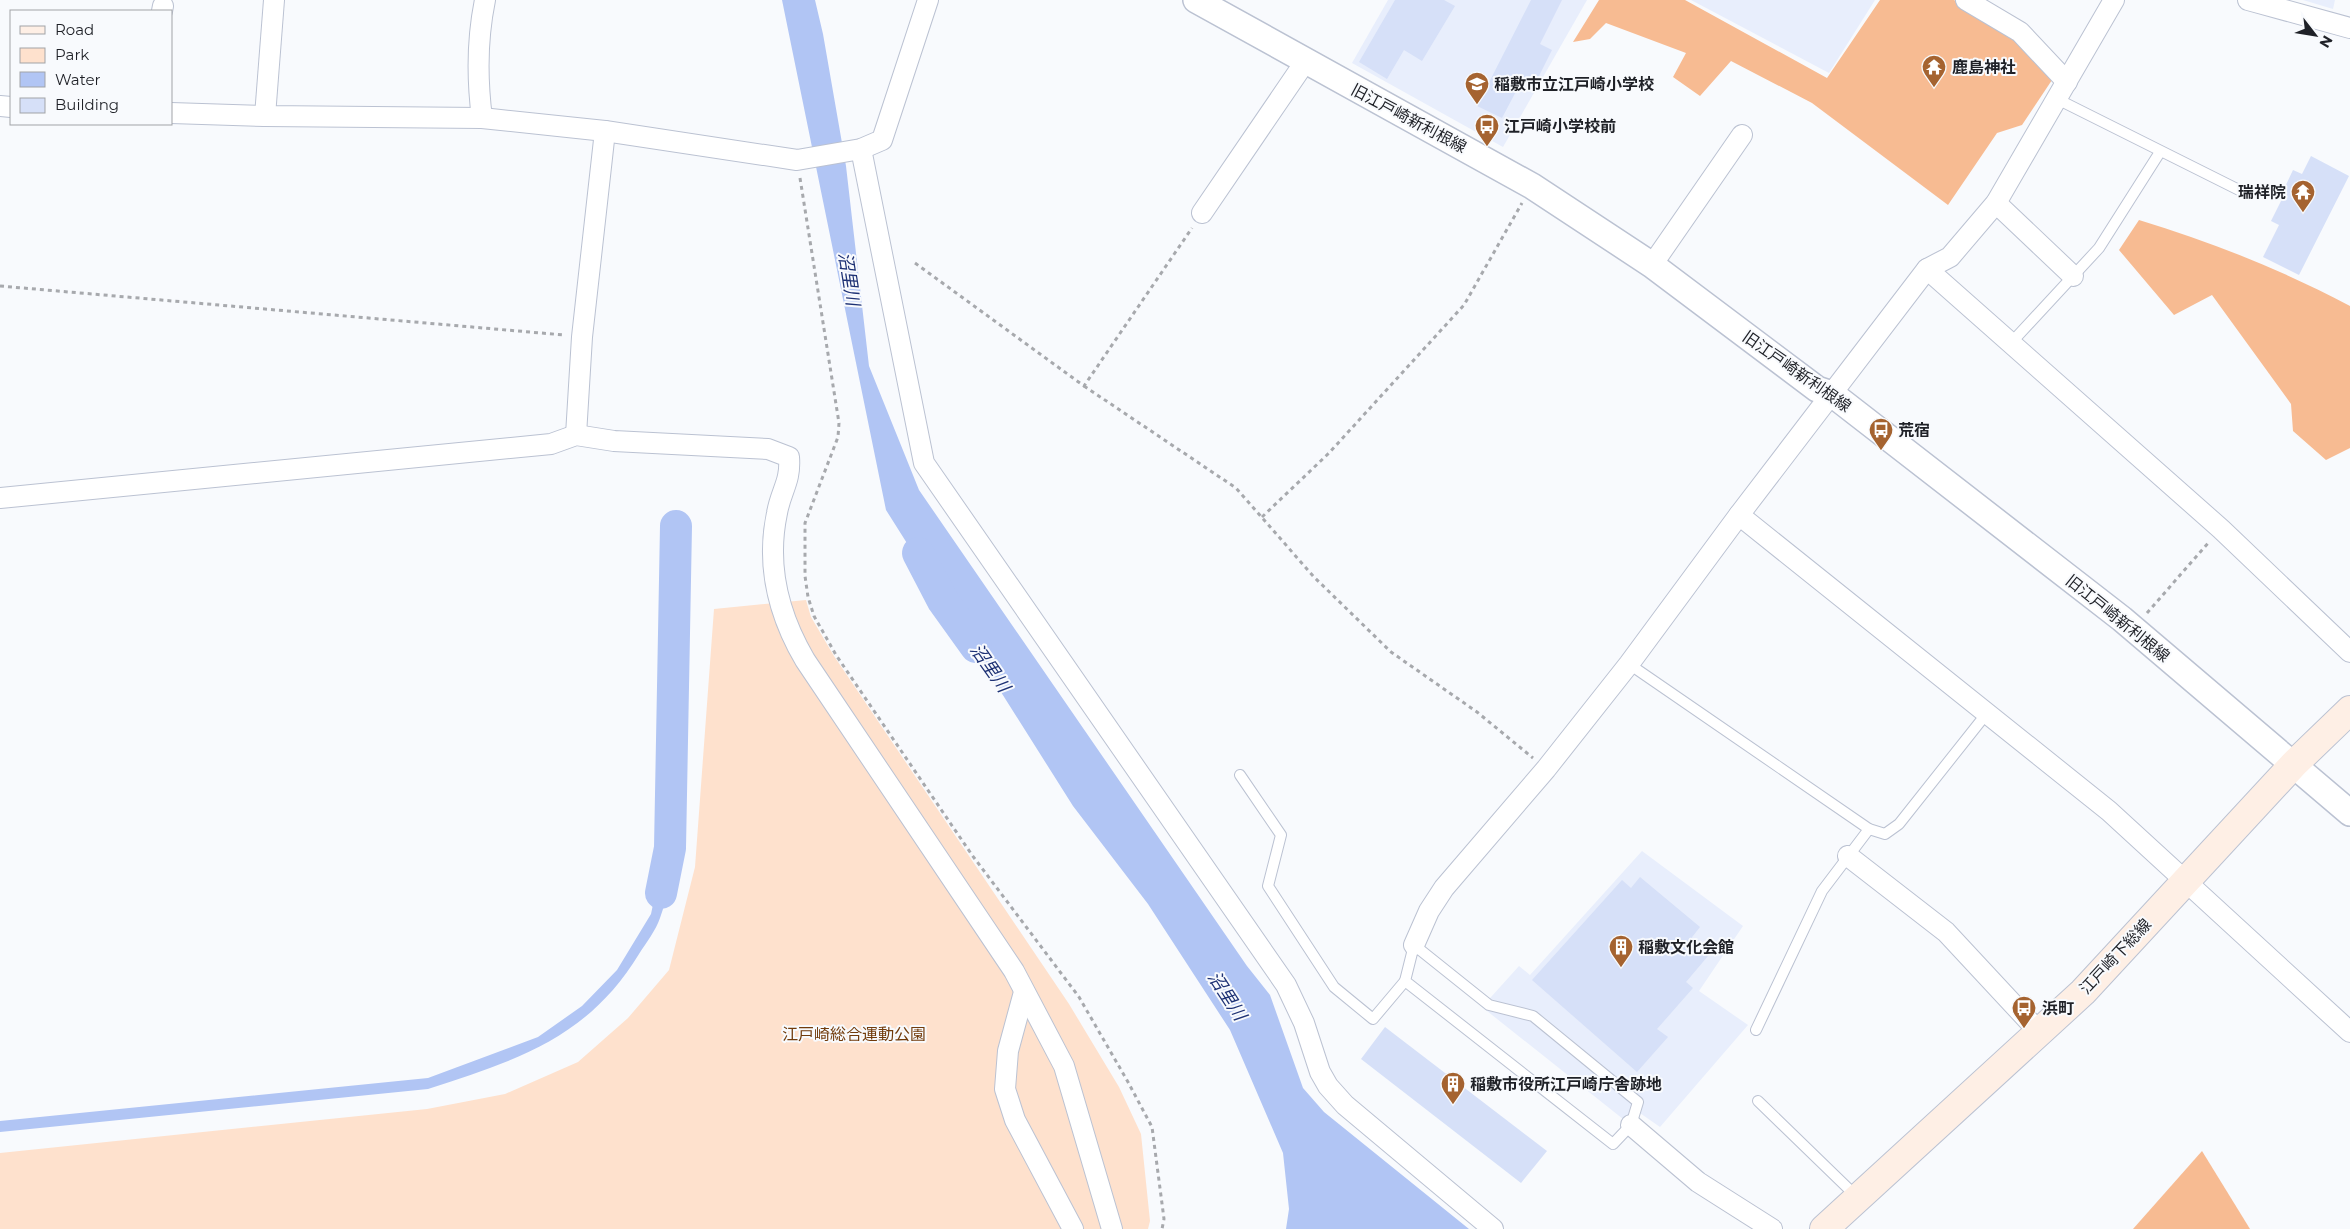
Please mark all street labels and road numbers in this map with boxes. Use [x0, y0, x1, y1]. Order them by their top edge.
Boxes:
street label: 旧江戸崎新利根線 [1348, 80, 1470, 157]
street label: 旧江戸崎新利根線 [1739, 327, 1855, 416]
street label: 旧江戸崎新利根線 [2062, 571, 2173, 666]
street label: 江戸崎下総線 [2076, 915, 2155, 998]

